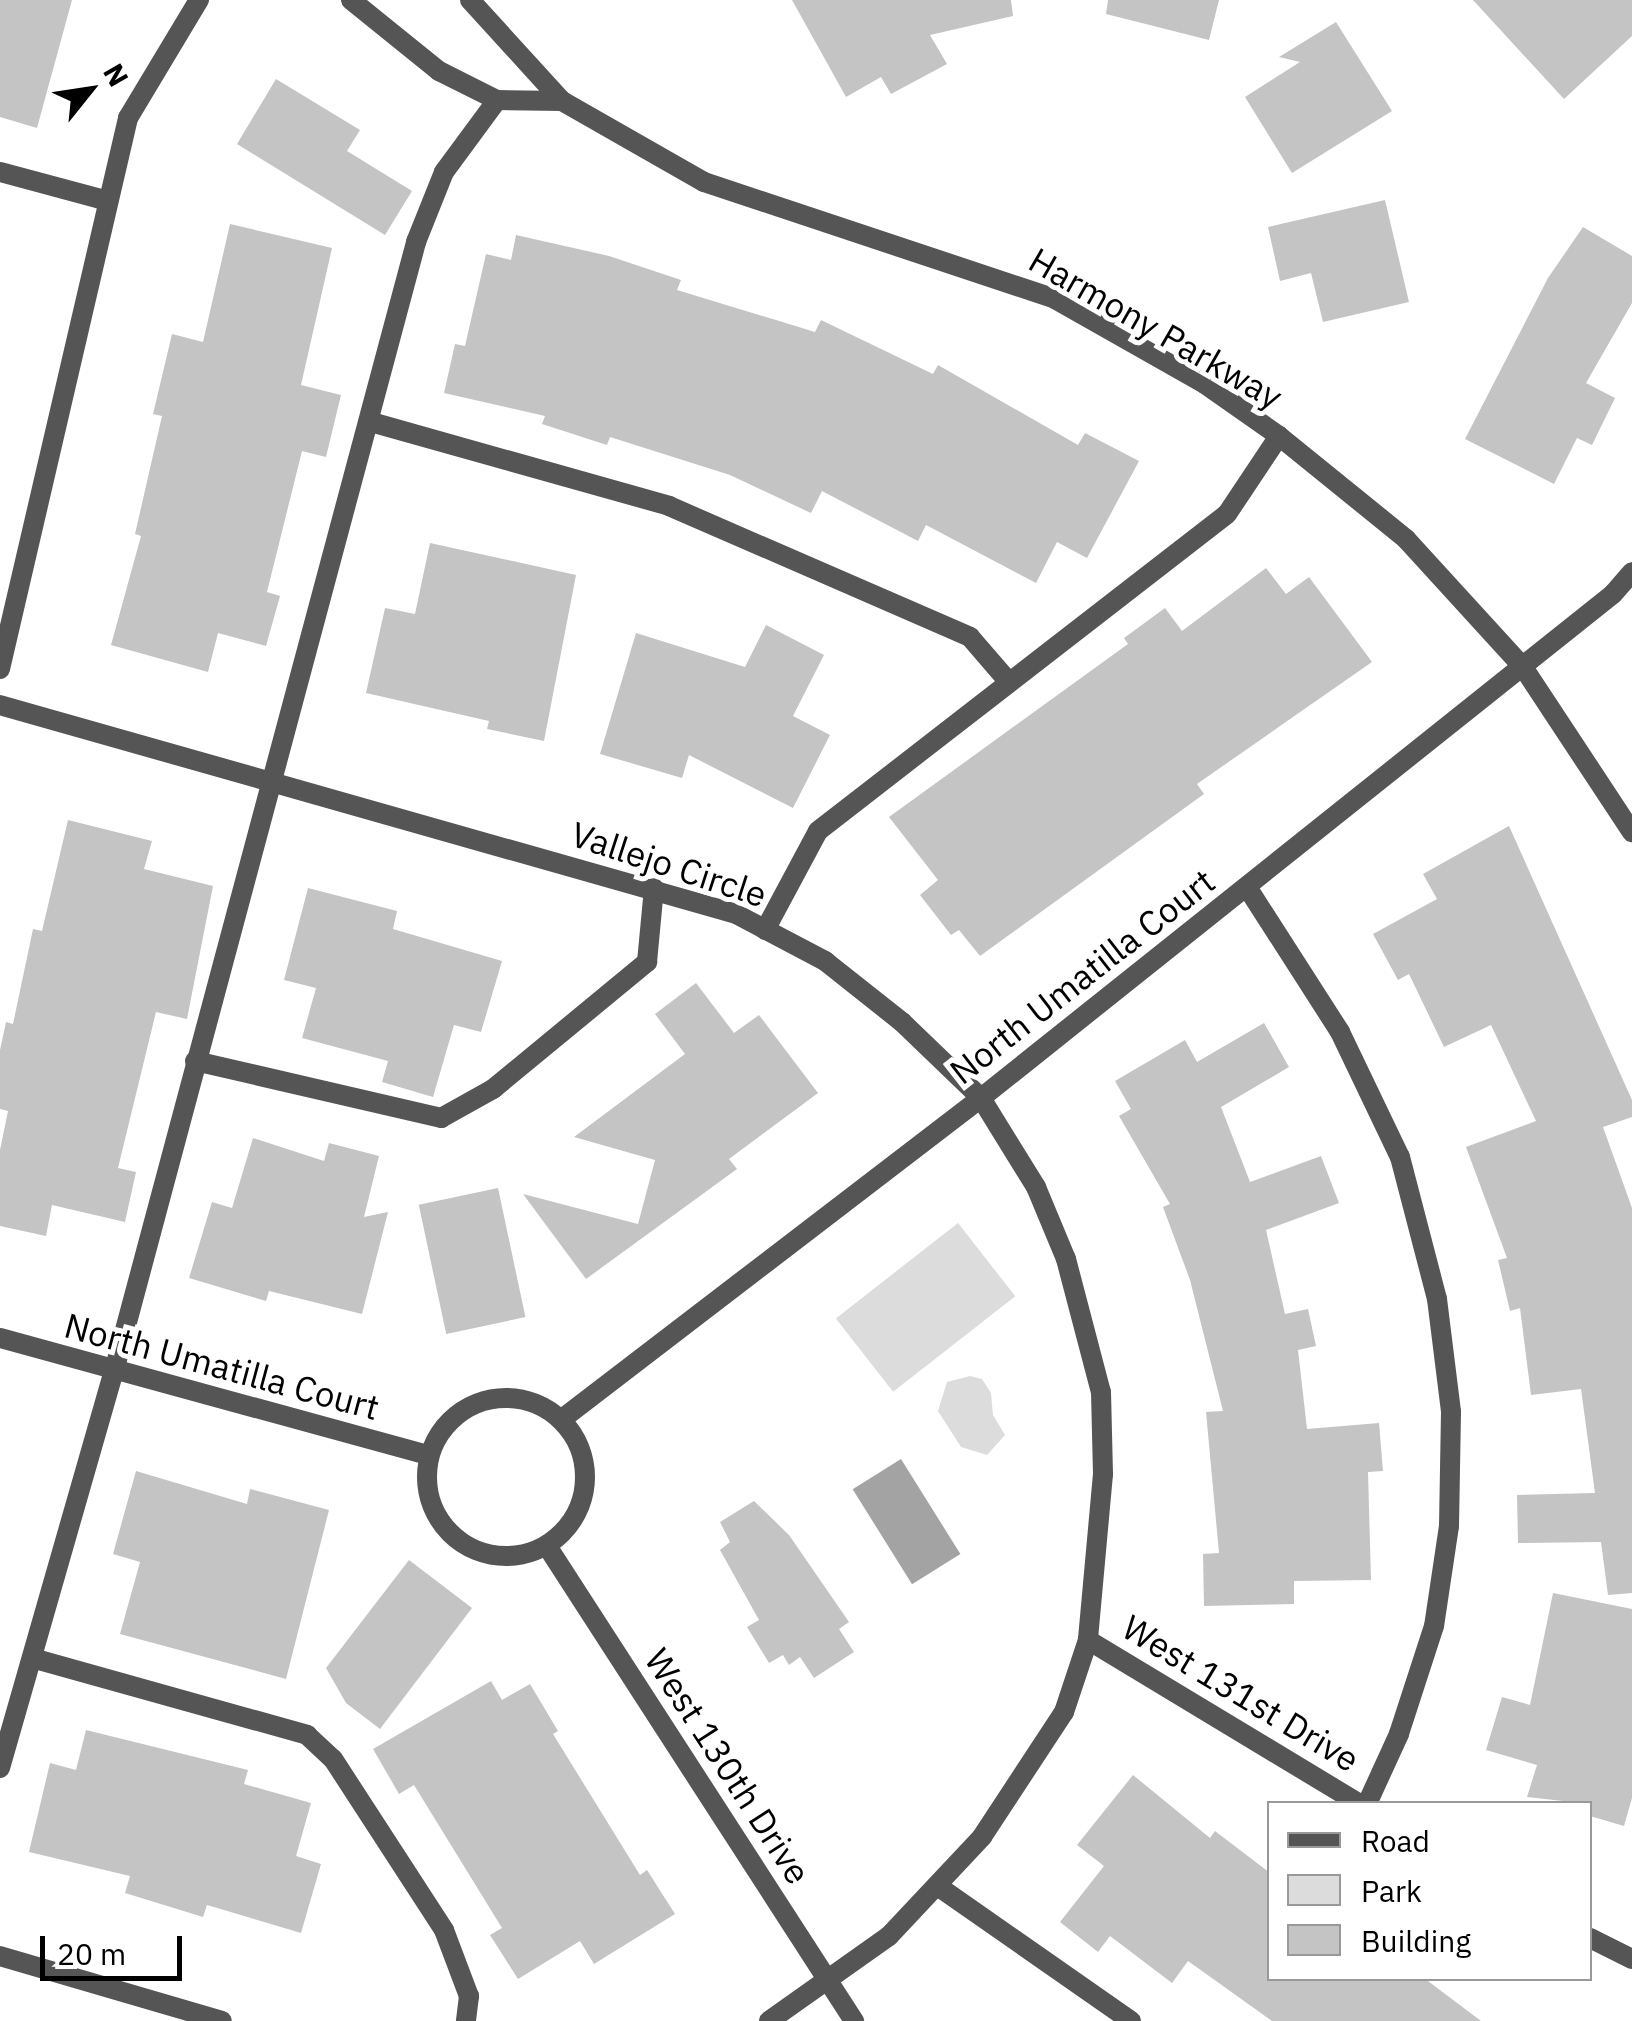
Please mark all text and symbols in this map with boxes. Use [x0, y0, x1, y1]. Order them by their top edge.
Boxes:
north arrow [40, 40, 140, 140]
text: N [95, 57, 138, 93]
street label: Harmony Parkway [1022, 239, 1290, 417]
street label: Vallejo Circle [566, 813, 772, 915]
street label: North Umatilla Court [941, 860, 1223, 1092]
street label: North Umatilla Court [60, 1304, 384, 1428]
street label: West 131st Drive [1115, 1606, 1367, 1780]
street label: West 130th Drive [636, 1641, 820, 1891]
legend [1267, 1801, 1592, 1981]
text: Road [1361, 1821, 1430, 1860]
text: Park [1361, 1871, 1422, 1910]
scale bar [45, 1916, 188, 1978]
text: Building [1361, 1921, 1471, 1960]
text: 20 m [57, 1934, 126, 1973]

